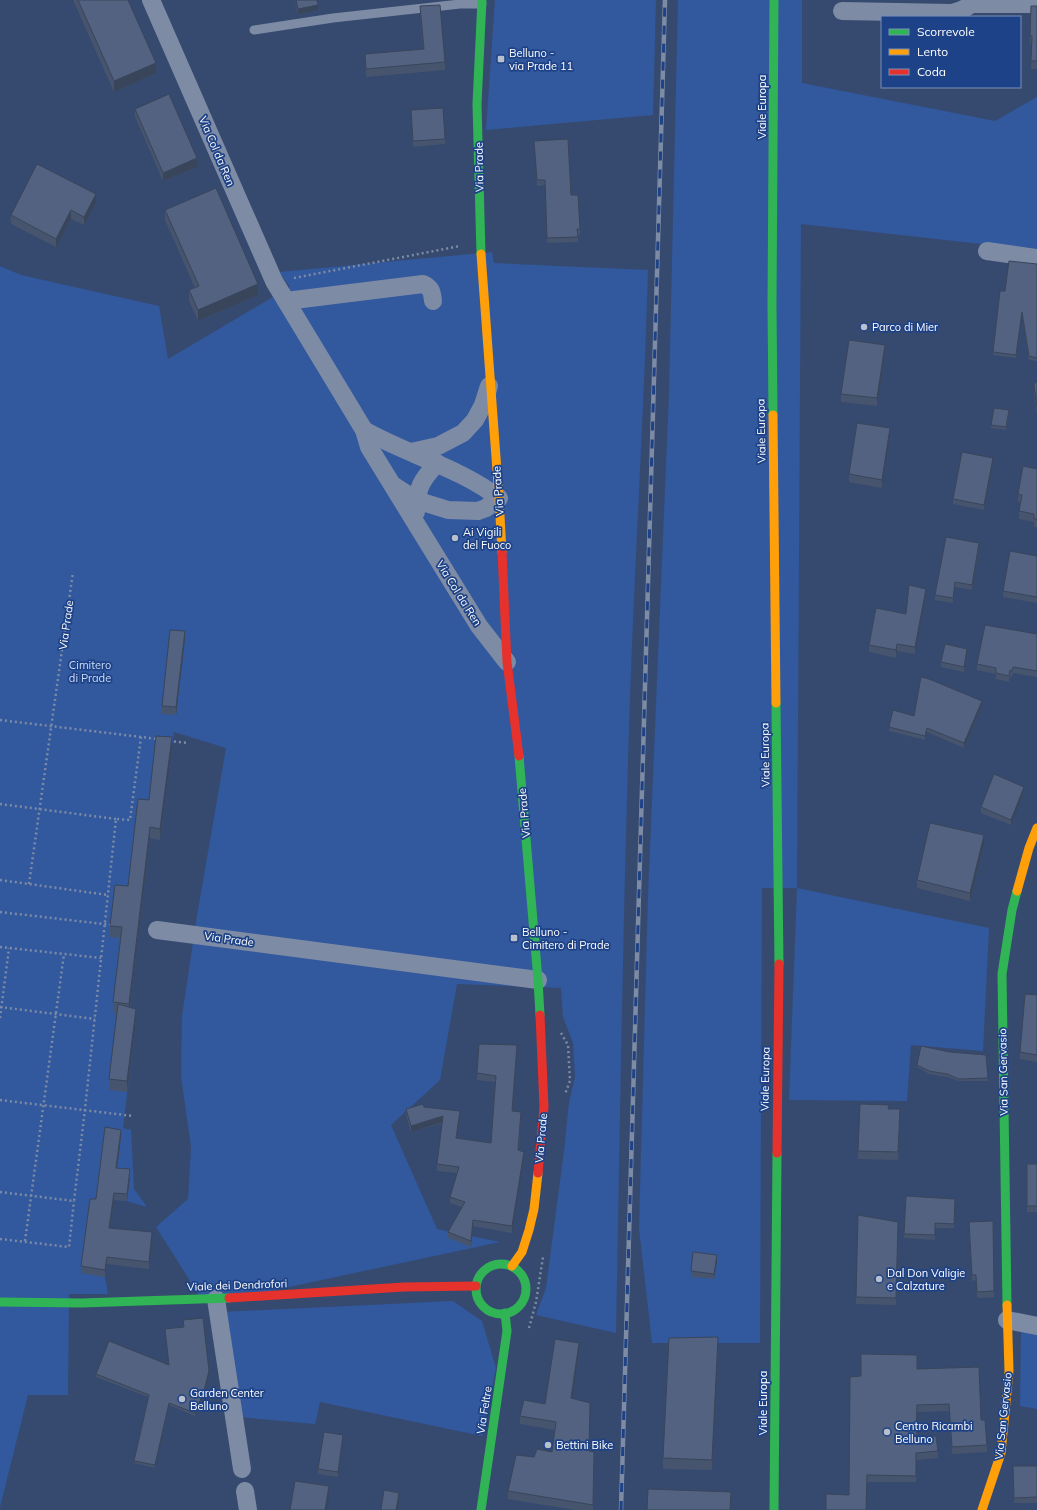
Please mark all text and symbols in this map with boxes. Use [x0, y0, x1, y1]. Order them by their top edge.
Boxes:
legend [881, 16, 1021, 88]
text: Scorrevole [917, 24, 975, 39]
text: Lento [917, 44, 948, 59]
place label: Belluno - via Prade 11 [509, 46, 573, 73]
marker: Belluno - via Prade 11 [496, 54, 506, 64]
text: Coda [917, 64, 946, 79]
street label: Viale Europa [755, 75, 769, 139]
street label: Via Col da Ren [196, 114, 238, 188]
street label: Via Prade [472, 142, 486, 192]
place label: Parco di Mier [872, 320, 938, 334]
marker: Parco di Mier [859, 322, 869, 332]
street label: Viale Europa [753, 399, 769, 463]
street label: Via Prade [489, 466, 507, 516]
place label: Ai Vigili del Fuoco [463, 525, 511, 552]
marker: Ai Vigili del Fuoco [450, 533, 460, 543]
street label: Via Col da Ren [433, 558, 485, 628]
street label: Via Prade [56, 599, 76, 651]
park label: Cimitero di Prade [69, 658, 111, 685]
street label: Viale Europa [757, 723, 773, 787]
street label: Via Prade [515, 788, 533, 838]
place label: Belluno - Cimitero di Prade [522, 925, 610, 952]
street label: Via Prade [203, 929, 255, 949]
marker: Belluno - Cimitero di Prade [509, 933, 519, 943]
street label: Via San Gervasio [995, 1028, 1011, 1116]
street label: Viale Europa [757, 1047, 773, 1111]
street label: Via Prade [532, 1113, 550, 1163]
place label: Dal Don Valigie e Calzature [887, 1266, 965, 1293]
marker: Dal Don Valigie e Calzature [874, 1274, 884, 1284]
street label: Viale dei Dendrofori [187, 1276, 287, 1294]
street label: Viale Europa [756, 1371, 770, 1435]
street label: Via San Gervasio [991, 1372, 1015, 1460]
street label: Via Feltre [473, 1385, 495, 1435]
place label: Garden Center Belluno [190, 1386, 264, 1413]
marker: Garden Center Belluno [177, 1394, 187, 1404]
place label: Centro Ricambi Belluno [895, 1419, 973, 1446]
marker: Centro Ricambi Belluno [882, 1427, 892, 1437]
place label: Bettini Bike [556, 1438, 613, 1452]
marker: Bettini Bike [543, 1440, 553, 1450]

